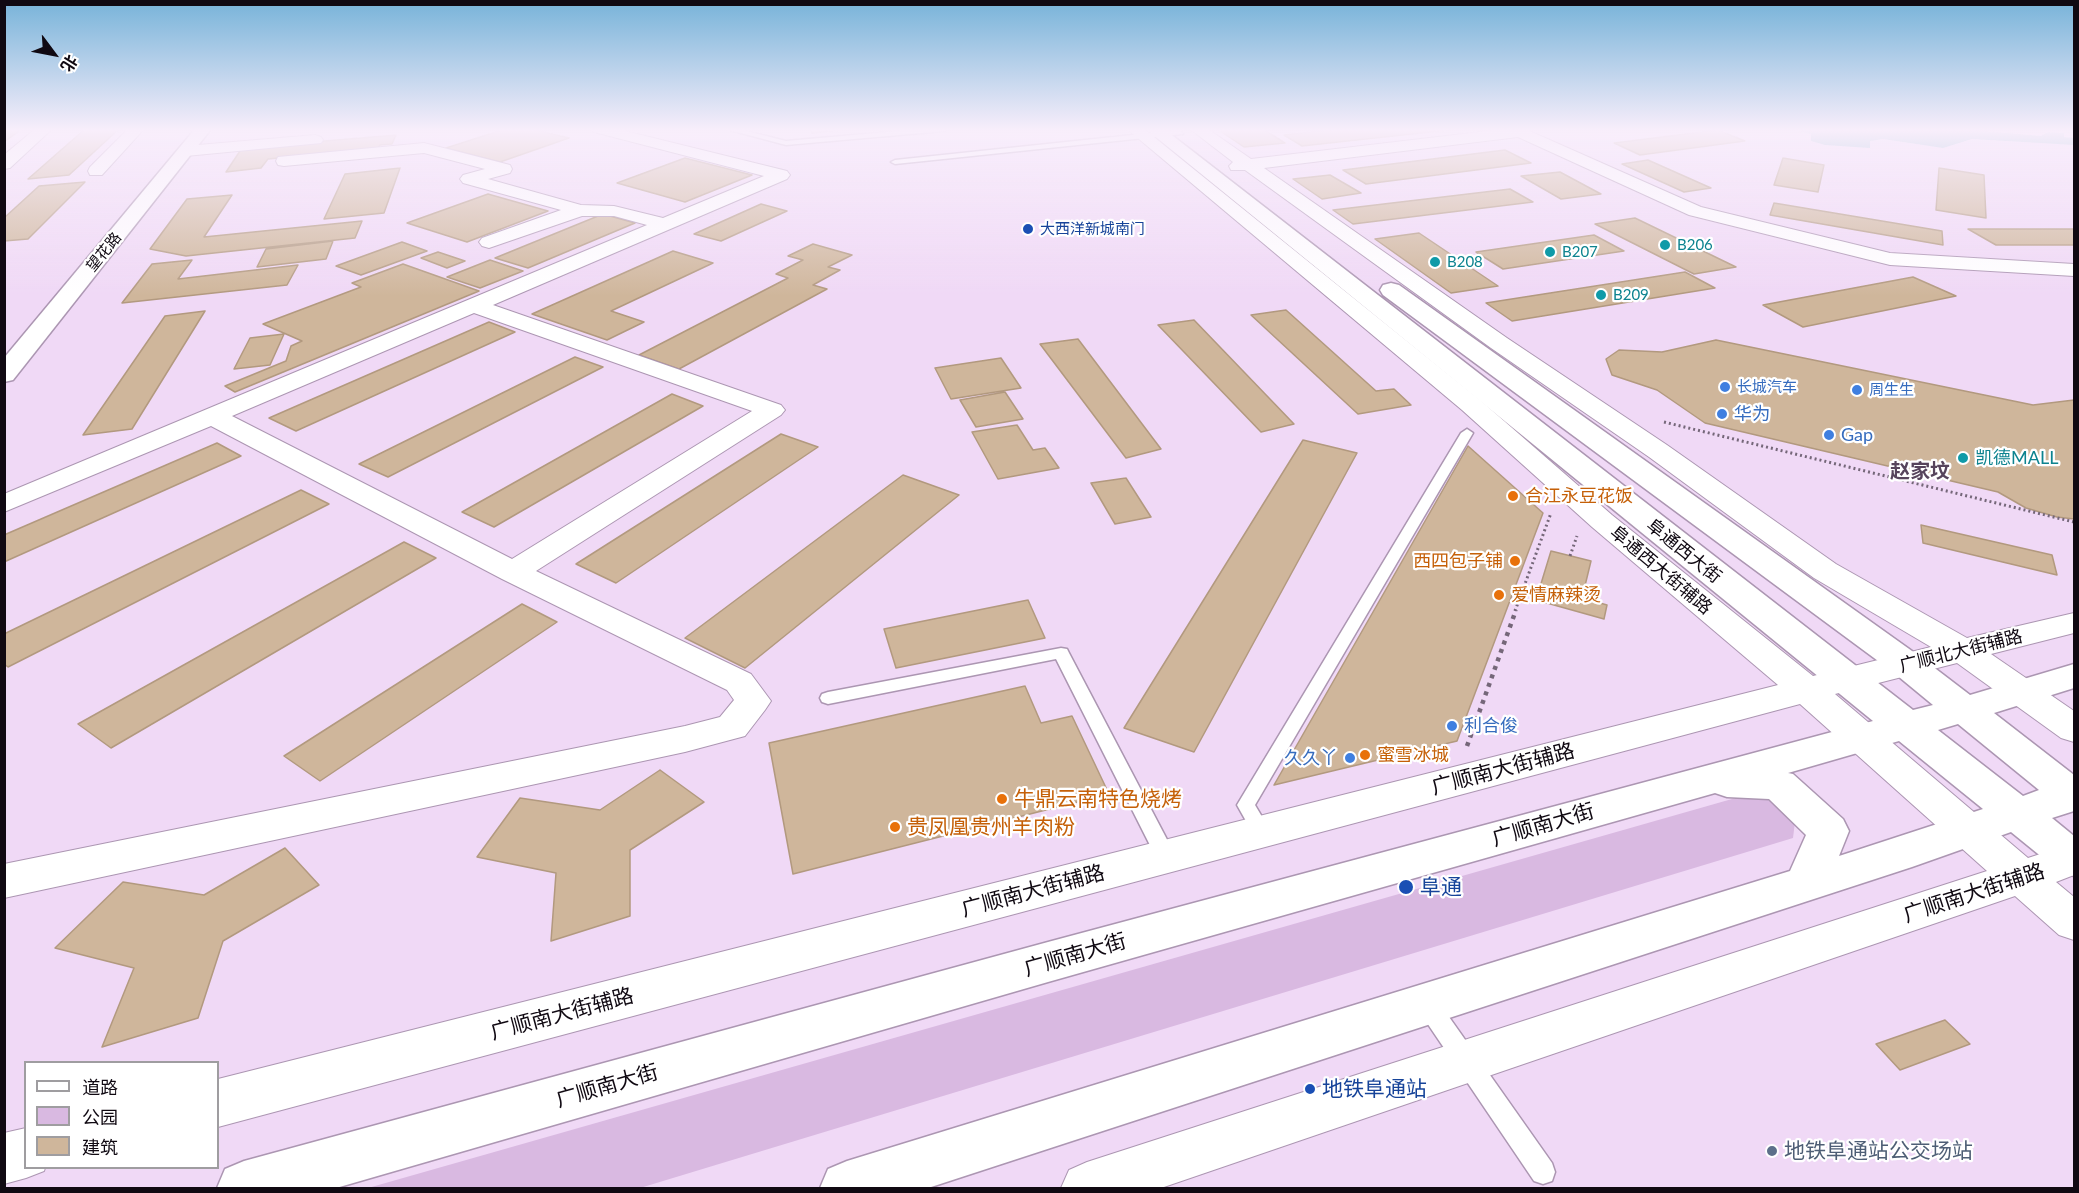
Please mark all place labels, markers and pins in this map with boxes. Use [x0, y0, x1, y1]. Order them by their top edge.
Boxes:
place label: 大西洋新城南门 [1040, 220, 1145, 238]
marker: 大西洋新城南门 [1021, 222, 1035, 236]
place label: B206 [1677, 236, 1713, 254]
marker: B206 [1658, 238, 1672, 252]
place label: B207 [1562, 243, 1598, 261]
marker: B207 [1543, 245, 1557, 259]
place label: B208 [1447, 253, 1483, 271]
marker: B208 [1428, 255, 1442, 269]
place label: B209 [1613, 286, 1649, 304]
marker: B209 [1594, 288, 1608, 302]
place label: 长城汽车 [1737, 378, 1797, 396]
marker: 长城汽车 [1718, 380, 1732, 394]
place label: 周生生 [1869, 381, 1914, 399]
marker: 周生生 [1850, 383, 1864, 397]
place label: 华为 [1734, 403, 1770, 425]
marker: 华为 [1715, 407, 1729, 421]
place label: Gap [1841, 424, 1873, 446]
marker: Gap [1822, 428, 1836, 442]
place label: 凯德MALL [1975, 447, 2058, 469]
marker: 凯德MALL [1956, 451, 1970, 465]
place label: 合江永豆花饭 [1525, 485, 1633, 507]
marker: 合江永豆花饭 [1506, 489, 1520, 503]
place label: 西四包子铺 [1413, 550, 1503, 572]
marker: 西四包子铺 [1508, 554, 1522, 568]
place label: 爱情麻辣烫 [1511, 584, 1601, 606]
marker: 爱情麻辣烫 [1492, 588, 1506, 602]
place label: 利合俊 [1464, 715, 1518, 737]
marker: 利合俊 [1445, 719, 1459, 733]
place label: 蜜雪冰城 [1377, 744, 1449, 766]
place label: 久久丫 [1284, 747, 1338, 769]
marker: 蜜雪冰城 [1358, 748, 1372, 762]
marker: 久久丫 [1343, 751, 1357, 765]
place label: 牛鼎云南特色烧烤 [1014, 786, 1182, 812]
marker: 牛鼎云南特色烧烤 [995, 792, 1009, 806]
place label: 贵凤凰贵州羊肉粉 [907, 814, 1075, 840]
marker: 贵凤凰贵州羊肉粉 [888, 820, 902, 834]
place label: 阜通 [1420, 874, 1462, 900]
marker: 阜通 [1397, 878, 1415, 896]
place label: 地铁阜通站 [1322, 1076, 1427, 1102]
marker: 地铁阜通站 [1303, 1082, 1317, 1096]
place label: 地铁阜通站公交场站 [1784, 1138, 1973, 1164]
marker: 地铁阜通站公交场站 [1765, 1144, 1779, 1158]

